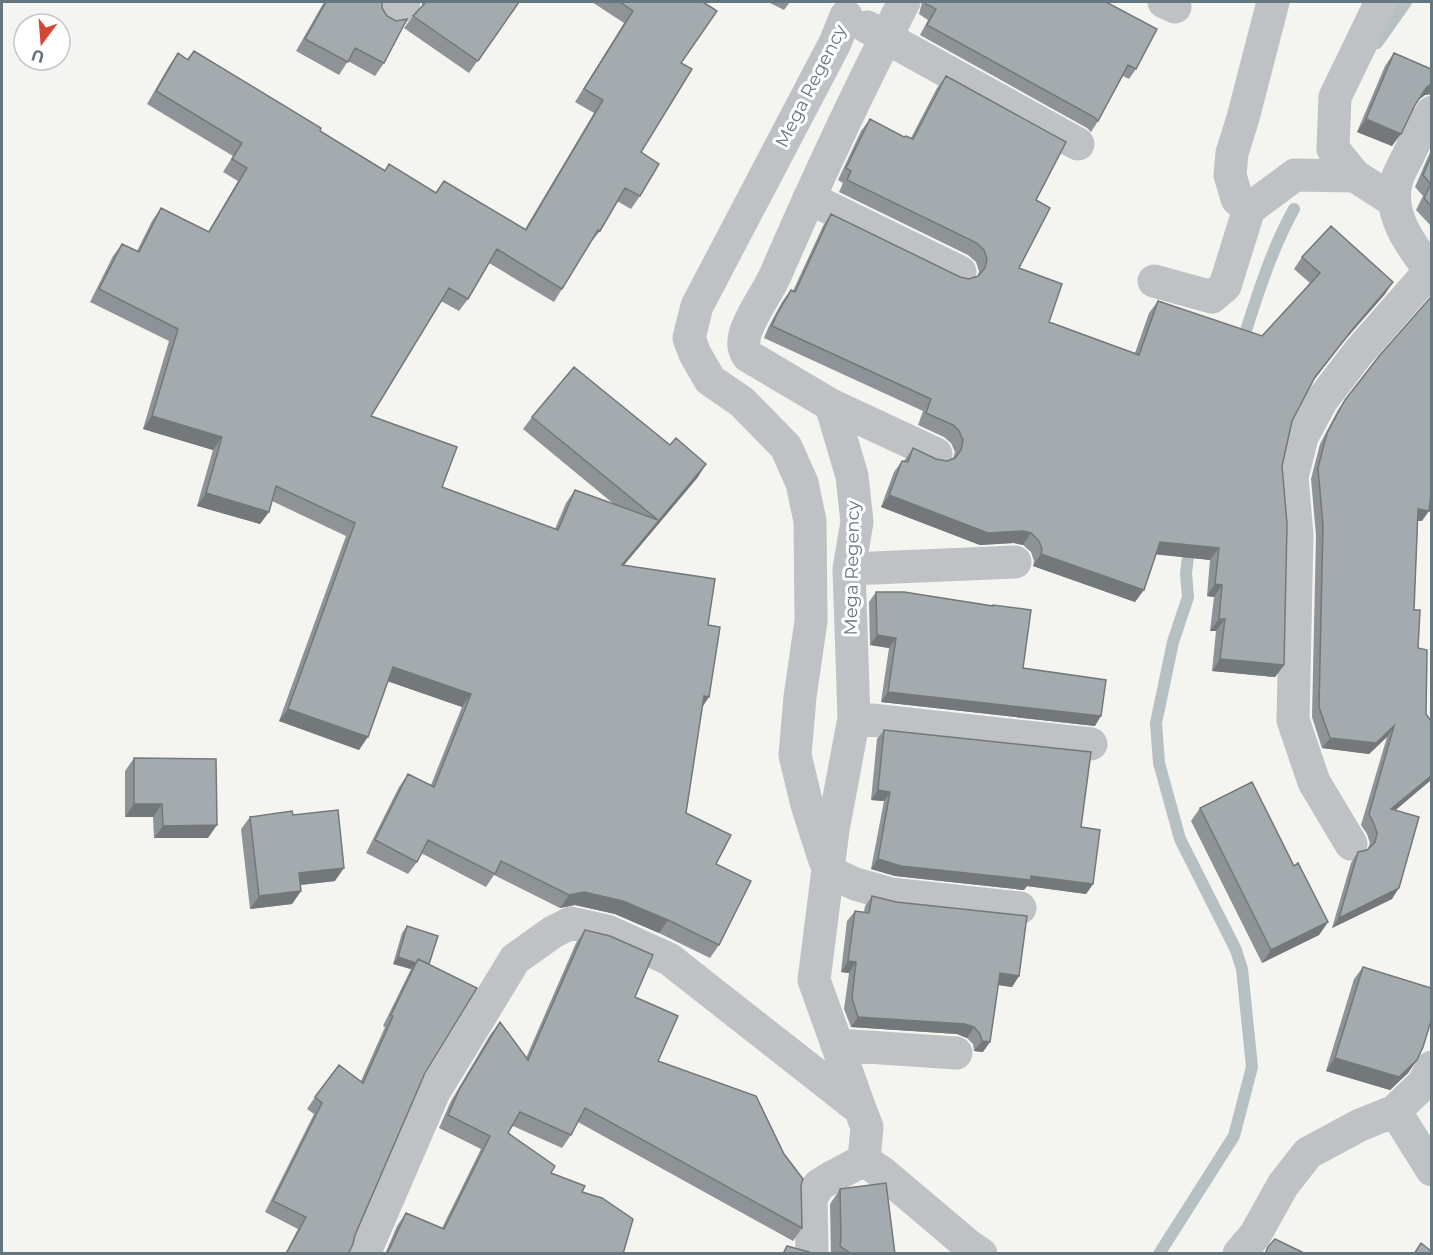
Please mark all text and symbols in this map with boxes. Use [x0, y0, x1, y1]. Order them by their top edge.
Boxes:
north arrow [12, 12, 72, 72]
street label: Mega Regency [771, 21, 852, 151]
text: U [29, 45, 47, 67]
street label: Mega Regency [840, 500, 864, 636]

